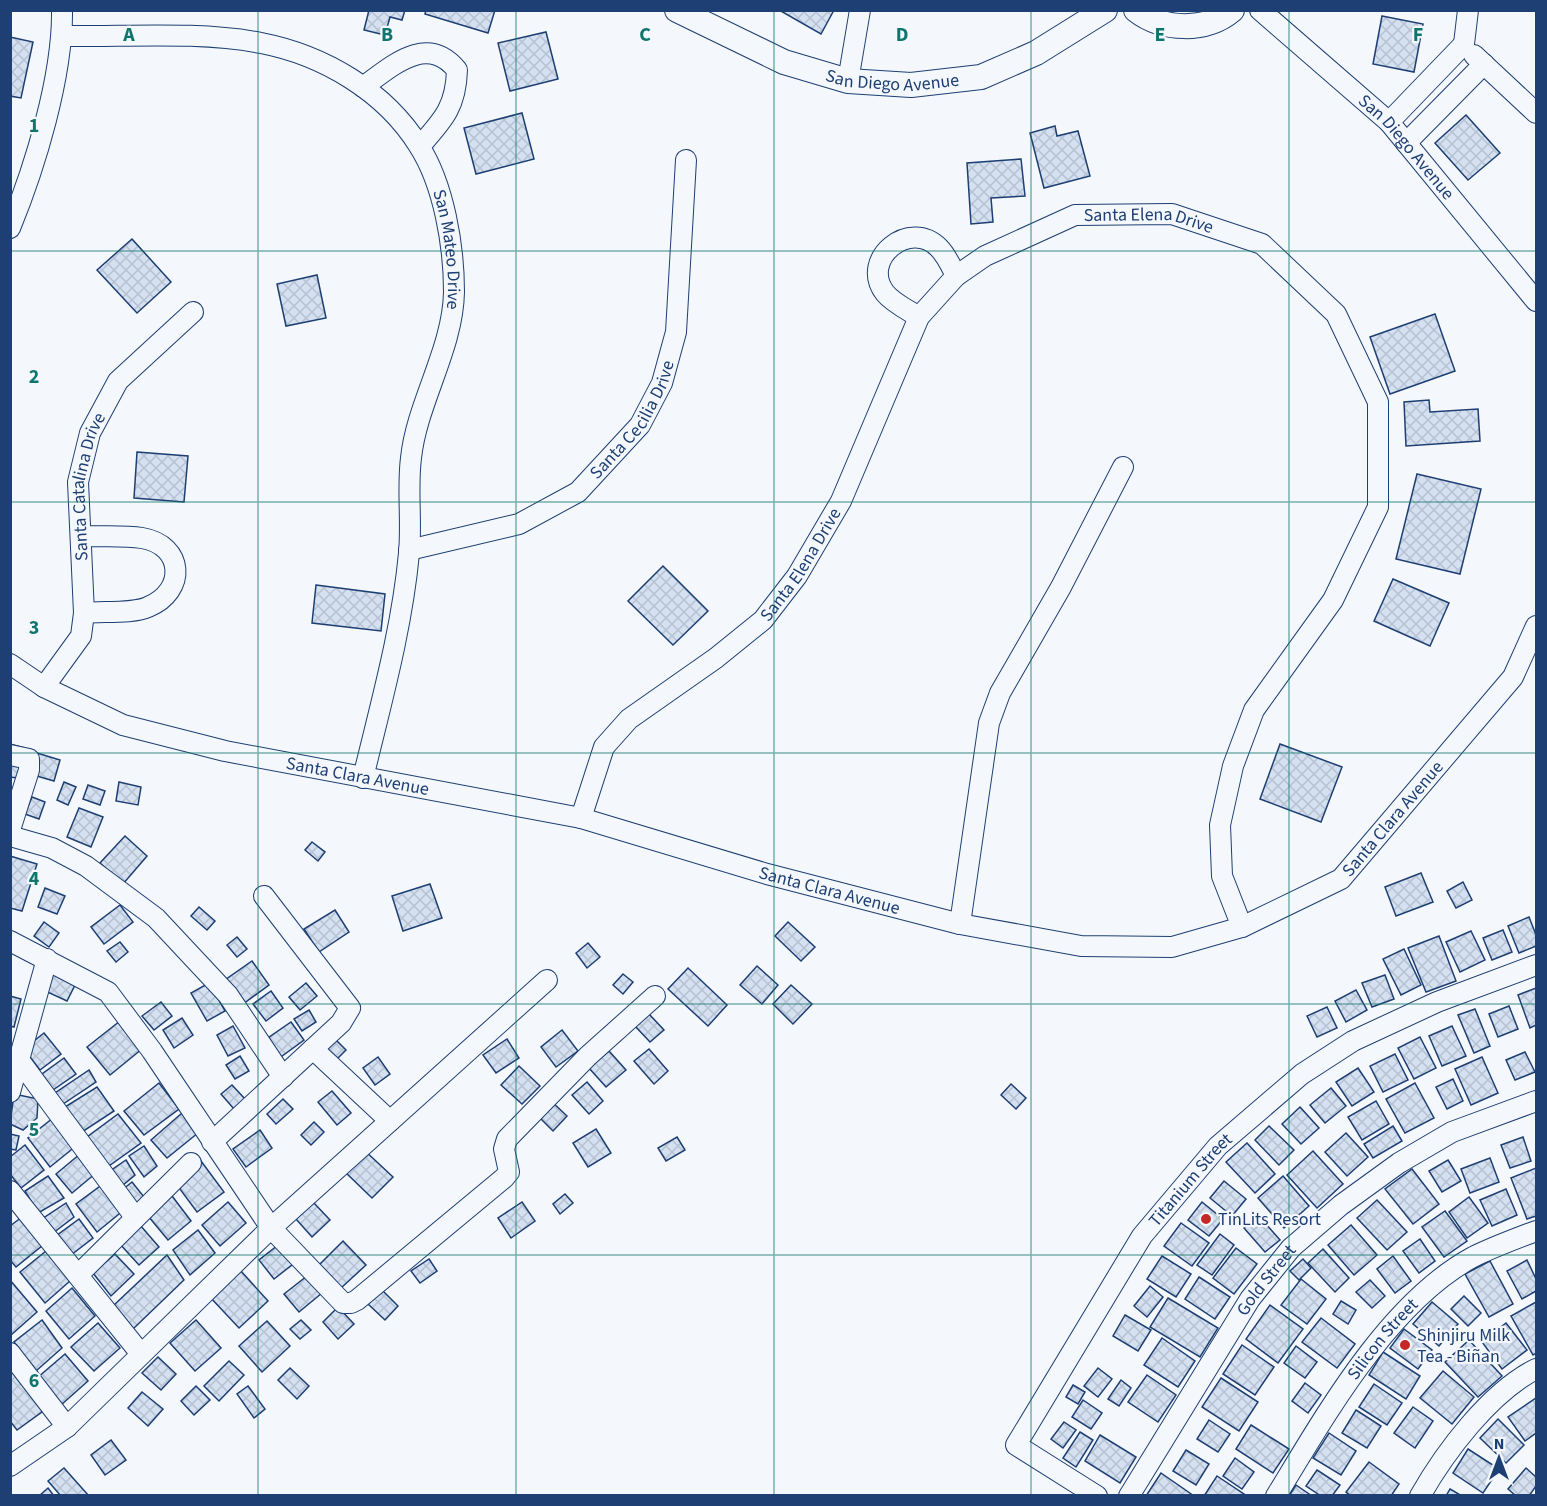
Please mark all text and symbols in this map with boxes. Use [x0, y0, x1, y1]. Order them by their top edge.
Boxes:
text: A [122, 21, 135, 49]
text: B [381, 21, 393, 49]
text: C [639, 21, 651, 49]
text: D [896, 21, 908, 49]
text: E [1155, 21, 1165, 49]
text: F [1413, 21, 1423, 49]
street label: San Diego Avenue [822, 63, 960, 98]
street label: San Diego Avenue [1353, 89, 1460, 205]
text: 1 [29, 112, 39, 140]
street label: San Mateo Drive [426, 186, 466, 311]
street label: Santa Elena Drive [1083, 202, 1217, 240]
street label: Santa Cecilia Drive [584, 358, 681, 485]
text: 2 [29, 363, 39, 391]
street label: Santa Catalina Drive [66, 408, 112, 562]
street label: Santa Elena Drive [754, 503, 847, 627]
text: 3 [29, 614, 39, 642]
street label: Santa Clara Avenue [284, 751, 431, 802]
street label: Santa Clara Avenue [1336, 756, 1449, 882]
street label: Santa Clara Avenue [756, 860, 903, 921]
text: 4 [29, 865, 40, 893]
text: 5 [29, 1116, 39, 1144]
street label: Titanium Street [1143, 1127, 1238, 1232]
place label: TinLits Resort [1218, 1207, 1321, 1232]
marker: TinLits Resort [1199, 1212, 1213, 1226]
street label: Gold Street [1231, 1239, 1302, 1321]
street label: Silicon Street [1341, 1293, 1424, 1385]
place label: Shinjiru Milk Tea - Biñan [1417, 1323, 1510, 1369]
marker: Shinjiru Milk Tea - Biñan [1398, 1338, 1412, 1352]
text: 6 [29, 1367, 39, 1395]
north arrow [1469, 1428, 1529, 1488]
text: N [1494, 1433, 1504, 1455]

